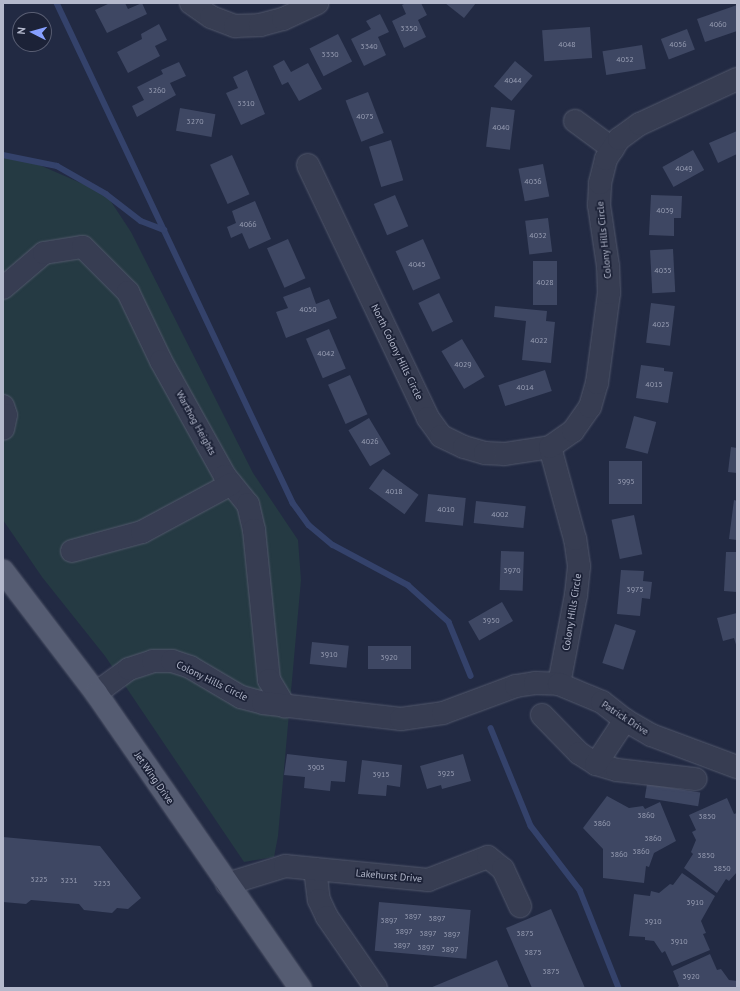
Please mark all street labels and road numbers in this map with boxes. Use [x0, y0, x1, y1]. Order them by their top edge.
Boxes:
street label: Colony Hills Circle [594, 200, 614, 280]
street label: North Colony Hills Circle [368, 302, 426, 402]
street label: Warthog Heights [173, 389, 219, 457]
street label: Colony Hills Circle [560, 572, 584, 652]
street label: Colony Hills Circle [174, 658, 250, 704]
street label: Patrick Drive [599, 698, 651, 738]
street label: Jet Wing Drive [132, 750, 176, 806]
street label: Lakehurst Drive [355, 867, 423, 885]

